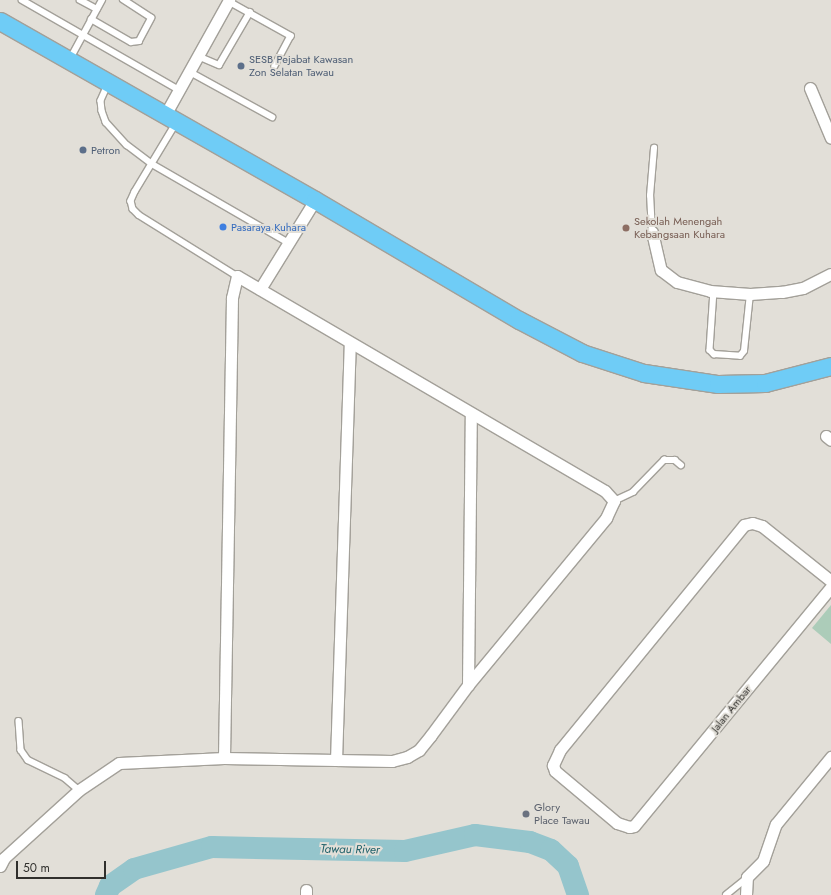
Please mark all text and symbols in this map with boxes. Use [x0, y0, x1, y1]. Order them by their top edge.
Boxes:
place label: SESB Pejabat Kawasan Zon Selatan Tawau [249, 53, 353, 79]
marker: SESB Pejabat Kawasan Zon Selatan Tawau [236, 61, 246, 71]
place label: Petron [91, 143, 120, 157]
marker: Petron [78, 145, 88, 155]
place label: Sekolah Menengah Kebangsaan Kuhara [634, 215, 725, 241]
place label: Pasaraya Kuhara [231, 220, 306, 234]
marker: Pasaraya Kuhara [218, 222, 228, 232]
marker: Sekolah Menengah Kebangsaan Kuhara [621, 223, 631, 233]
street label: Jalan Ambar [708, 683, 754, 735]
place label: Glory Place Tawau [534, 801, 590, 827]
marker: Glory Place Tawau [521, 809, 531, 819]
water label: Tawau River [320, 842, 380, 858]
scale bar [18, 853, 108, 879]
text: 50 m [23, 859, 50, 877]

